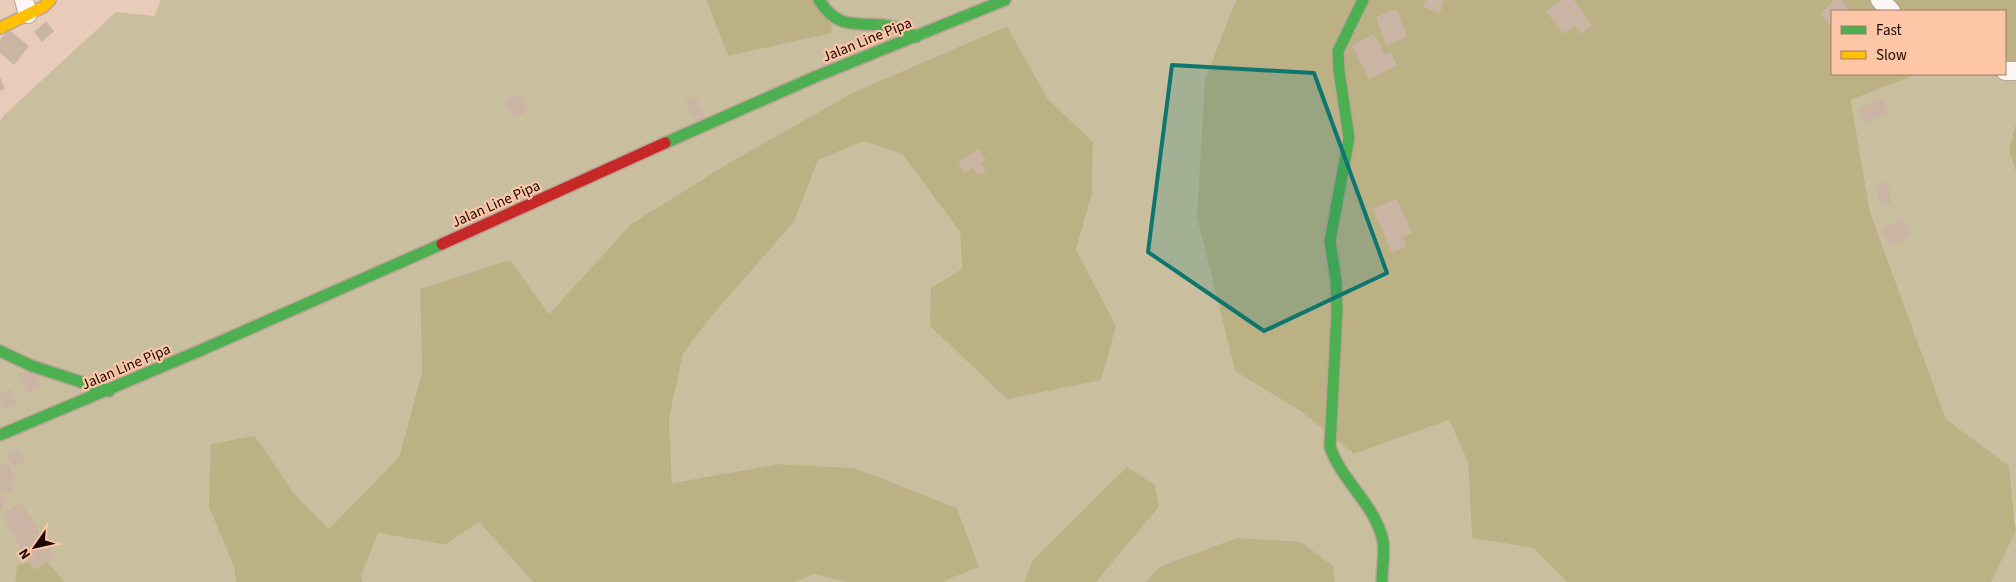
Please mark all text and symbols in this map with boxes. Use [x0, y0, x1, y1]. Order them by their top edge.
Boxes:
legend [1831, 10, 2006, 75]
street label: Jalan Line Pipa [819, 13, 915, 67]
text: Fast [1876, 20, 1902, 41]
text: Slow [1876, 45, 1907, 66]
street label: Jalan Line Pipa [448, 175, 544, 233]
street label: Jalan Line Pipa [78, 339, 174, 395]
north arrow [10, 522, 60, 572]
text: N [14, 544, 36, 563]

